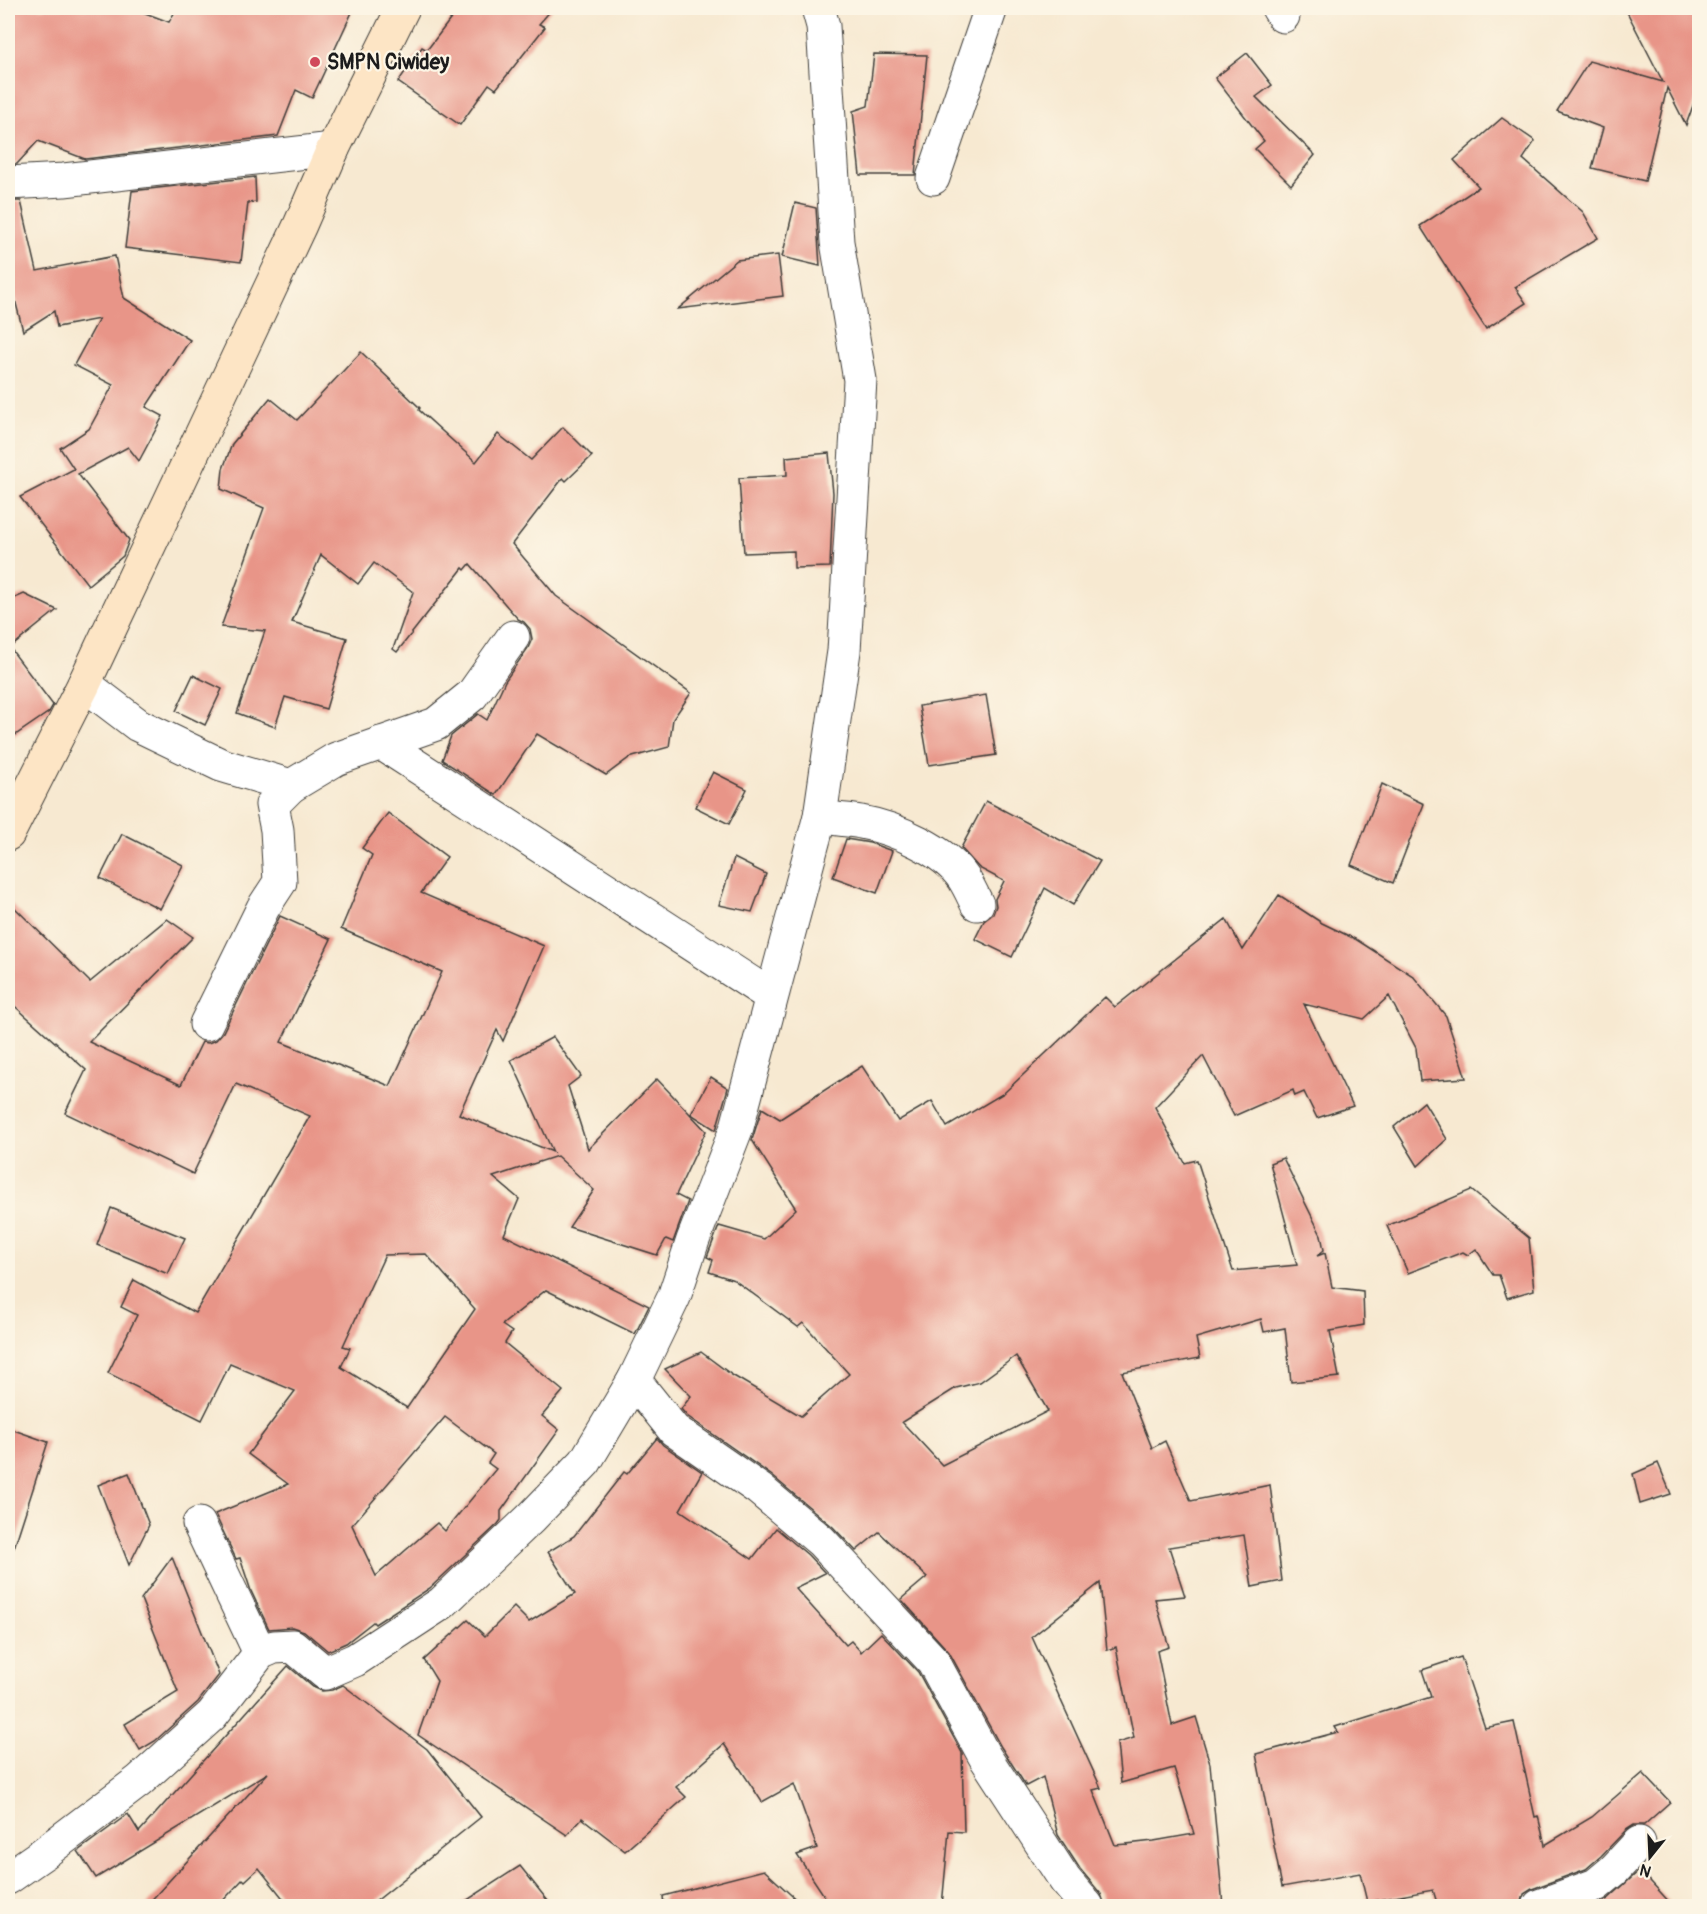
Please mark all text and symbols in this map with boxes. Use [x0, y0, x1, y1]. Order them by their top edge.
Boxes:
place label: SMPN Ciwidey [327, 49, 449, 76]
marker: SMPN Ciwidey [308, 55, 322, 69]
north arrow [1620, 1827, 1680, 1887]
text: N [1637, 1859, 1654, 1881]

